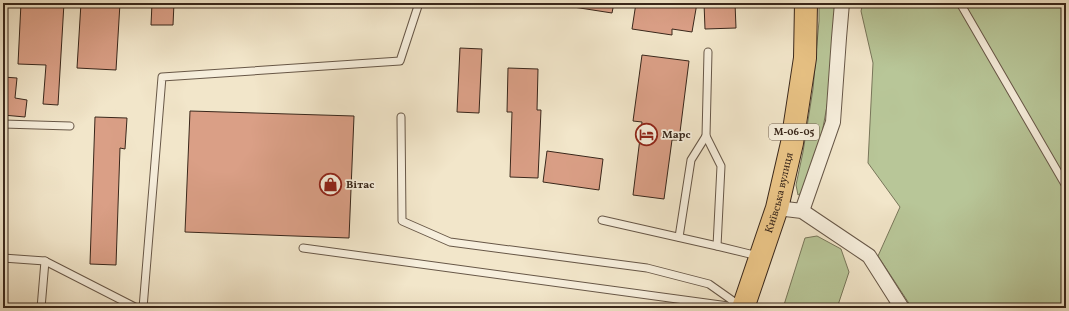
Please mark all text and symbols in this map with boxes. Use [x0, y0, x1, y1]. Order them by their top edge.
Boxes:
hotel icon: Марс [633, 122, 659, 148]
road number: М-06-05 [769, 124, 819, 140]
place label: Марс [662, 128, 691, 143]
street label: Київська вулиця [762, 151, 797, 235]
shop icon: Вітас [318, 172, 344, 198]
place label: Вітас [346, 178, 374, 193]

